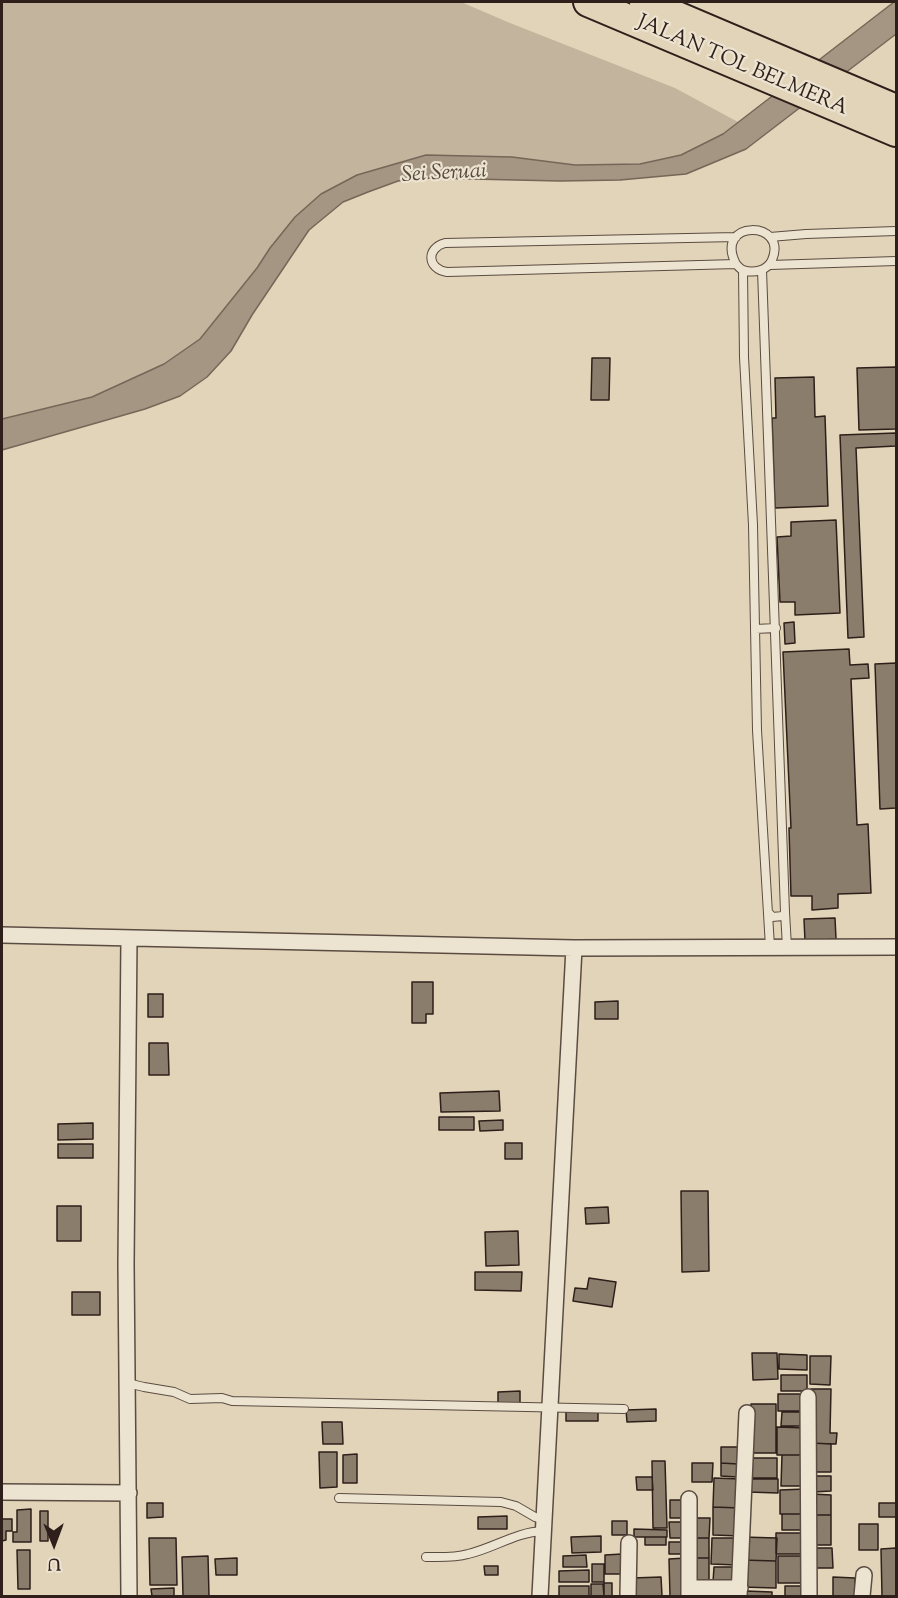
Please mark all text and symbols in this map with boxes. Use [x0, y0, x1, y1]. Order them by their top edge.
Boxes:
street label: JALAN TOL BELMERA [633, 11, 851, 123]
water label: Sei Seruai [401, 160, 487, 190]
north arrow [24, 1514, 84, 1574]
text: U [48, 1551, 61, 1574]

